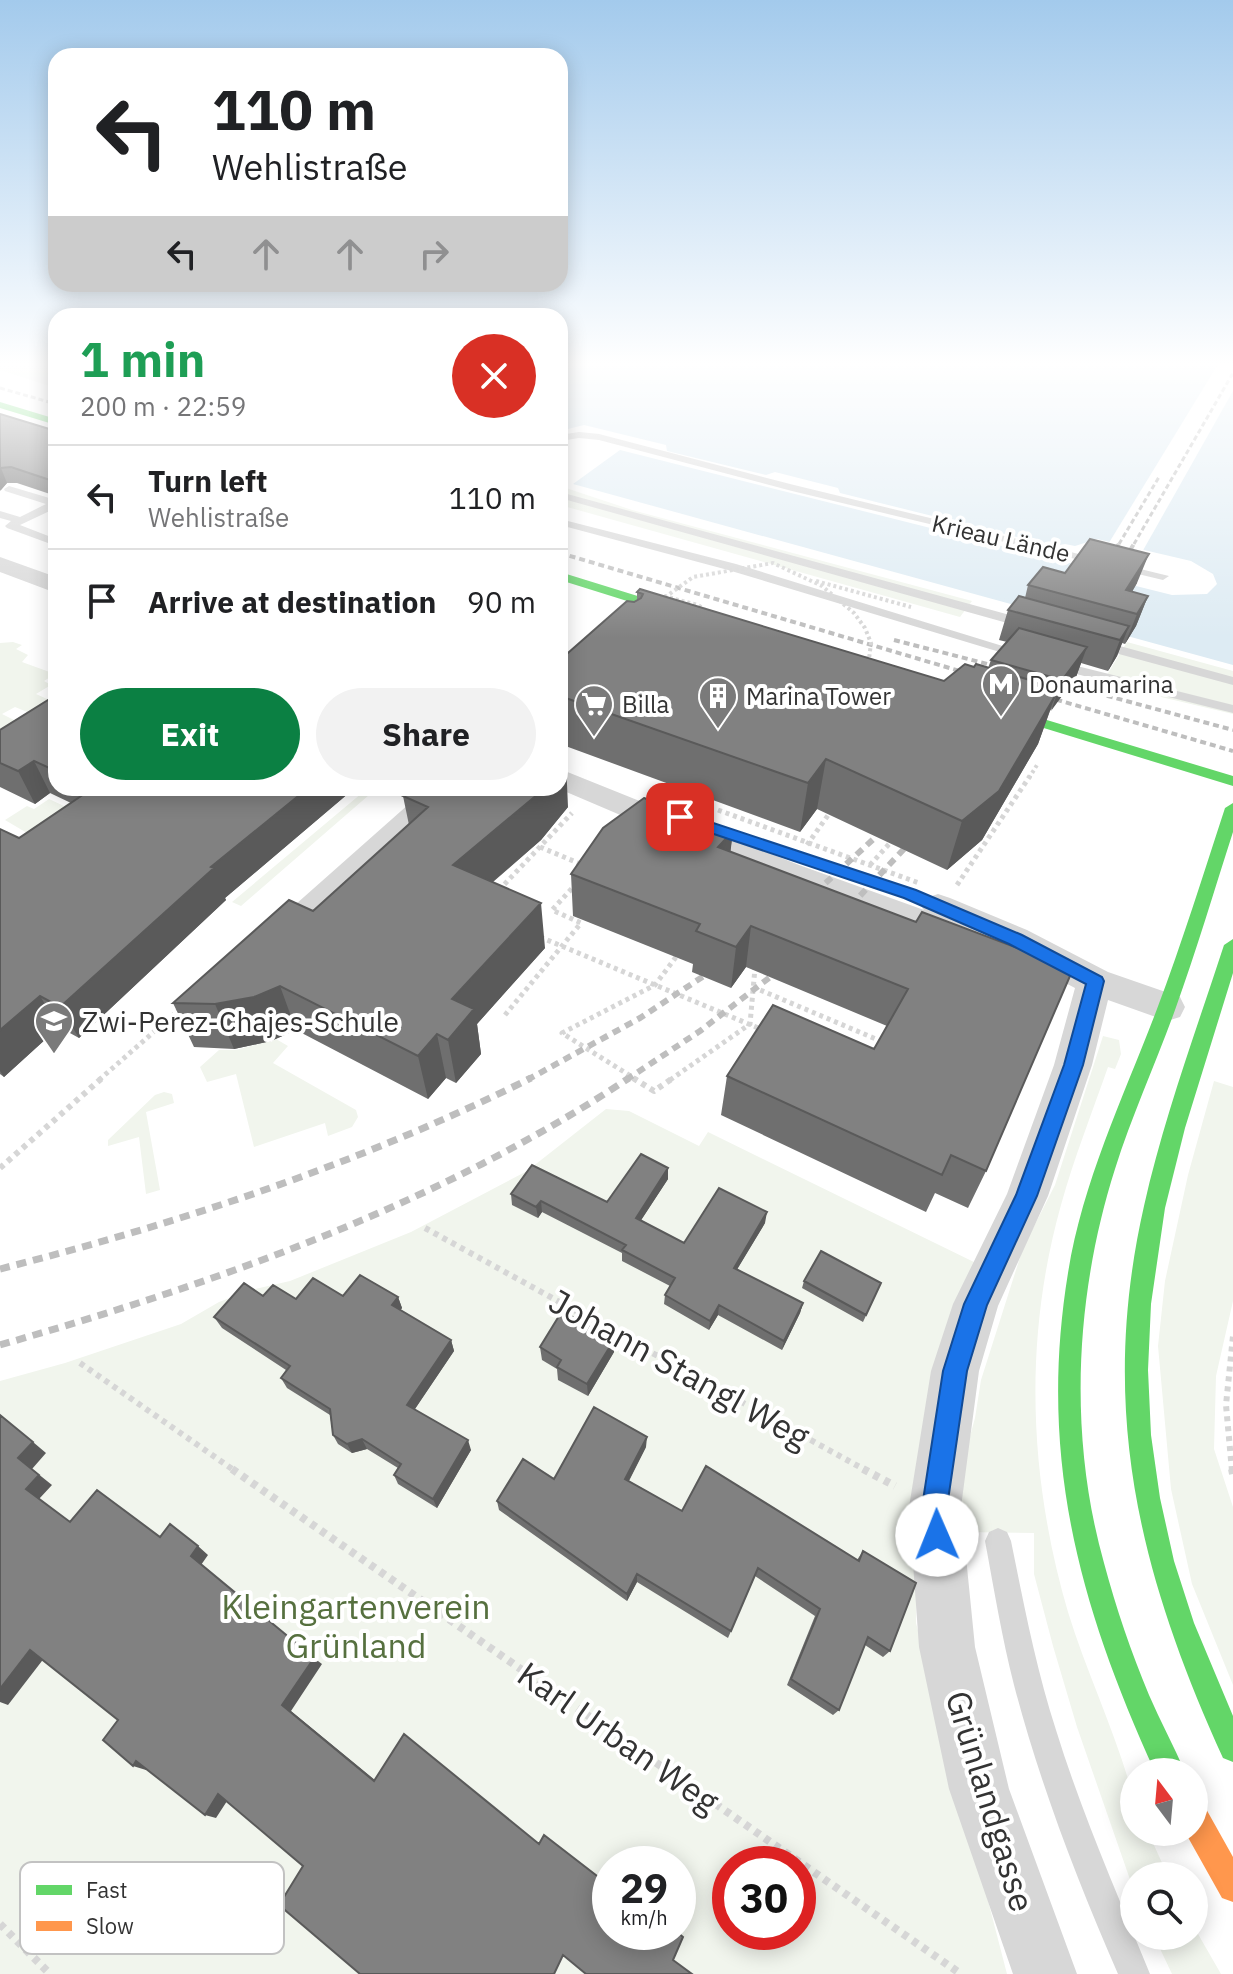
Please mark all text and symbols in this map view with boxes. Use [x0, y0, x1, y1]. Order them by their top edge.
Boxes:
text: 110 m [212, 73, 376, 145]
icon: left [80, 80, 184, 184]
text: Wehlistraße [212, 143, 408, 190]
icon: left [160, 232, 204, 276]
icon: ahead [244, 232, 288, 276]
icon: ahead [328, 232, 372, 276]
icon: right [412, 232, 456, 276]
text: 1 min [80, 328, 205, 390]
button: close [452, 334, 536, 418]
text: 200 m · 22:59 [80, 389, 246, 423]
text: Turn left [148, 461, 267, 500]
icon: left [80, 475, 124, 519]
text: 110 m [449, 478, 536, 517]
text: Wehlistraße [148, 500, 289, 534]
street label: Krieau Lände [929, 507, 1073, 569]
icon: arrive [80, 579, 124, 623]
text: Arrive at destination [148, 582, 436, 621]
text: 90 m [467, 582, 536, 621]
metro station icon: Donaumarina [980, 663, 1022, 718]
place label: Donaumarina [1029, 668, 1174, 700]
building icon: Marina Tower [697, 675, 739, 730]
place label: Marina Tower [746, 680, 891, 712]
supermarket icon: Billa [573, 683, 615, 738]
button: Exit [80, 688, 300, 780]
button: Share [316, 688, 536, 780]
place label: Billa [622, 688, 670, 720]
pin [646, 783, 714, 851]
icon: arrive [658, 795, 702, 839]
school or university icon: Zwi-Perez-Chajes-Schule [33, 1000, 75, 1055]
place label: Zwi-Perez-Chajes-Schule [82, 1003, 399, 1040]
street label: Johann Stangl Weg [542, 1278, 818, 1458]
position arrow [895, 1493, 979, 1577]
park label: Kleingartenverein Grünland [221, 1584, 491, 1667]
street label: Karl Urban Weg [510, 1651, 728, 1823]
street label: Grünlandgasse [937, 1685, 1045, 1917]
north arrow [1120, 1758, 1208, 1846]
map controls [1120, 1758, 1208, 1950]
speed limit sign: 30 [712, 1846, 816, 1950]
legend [20, 1862, 284, 1954]
text: 29 [620, 1862, 668, 1914]
button: search [1120, 1862, 1208, 1950]
text: Fast [86, 1875, 127, 1904]
text: km/h [620, 1904, 668, 1931]
text: Slow [86, 1911, 134, 1940]

